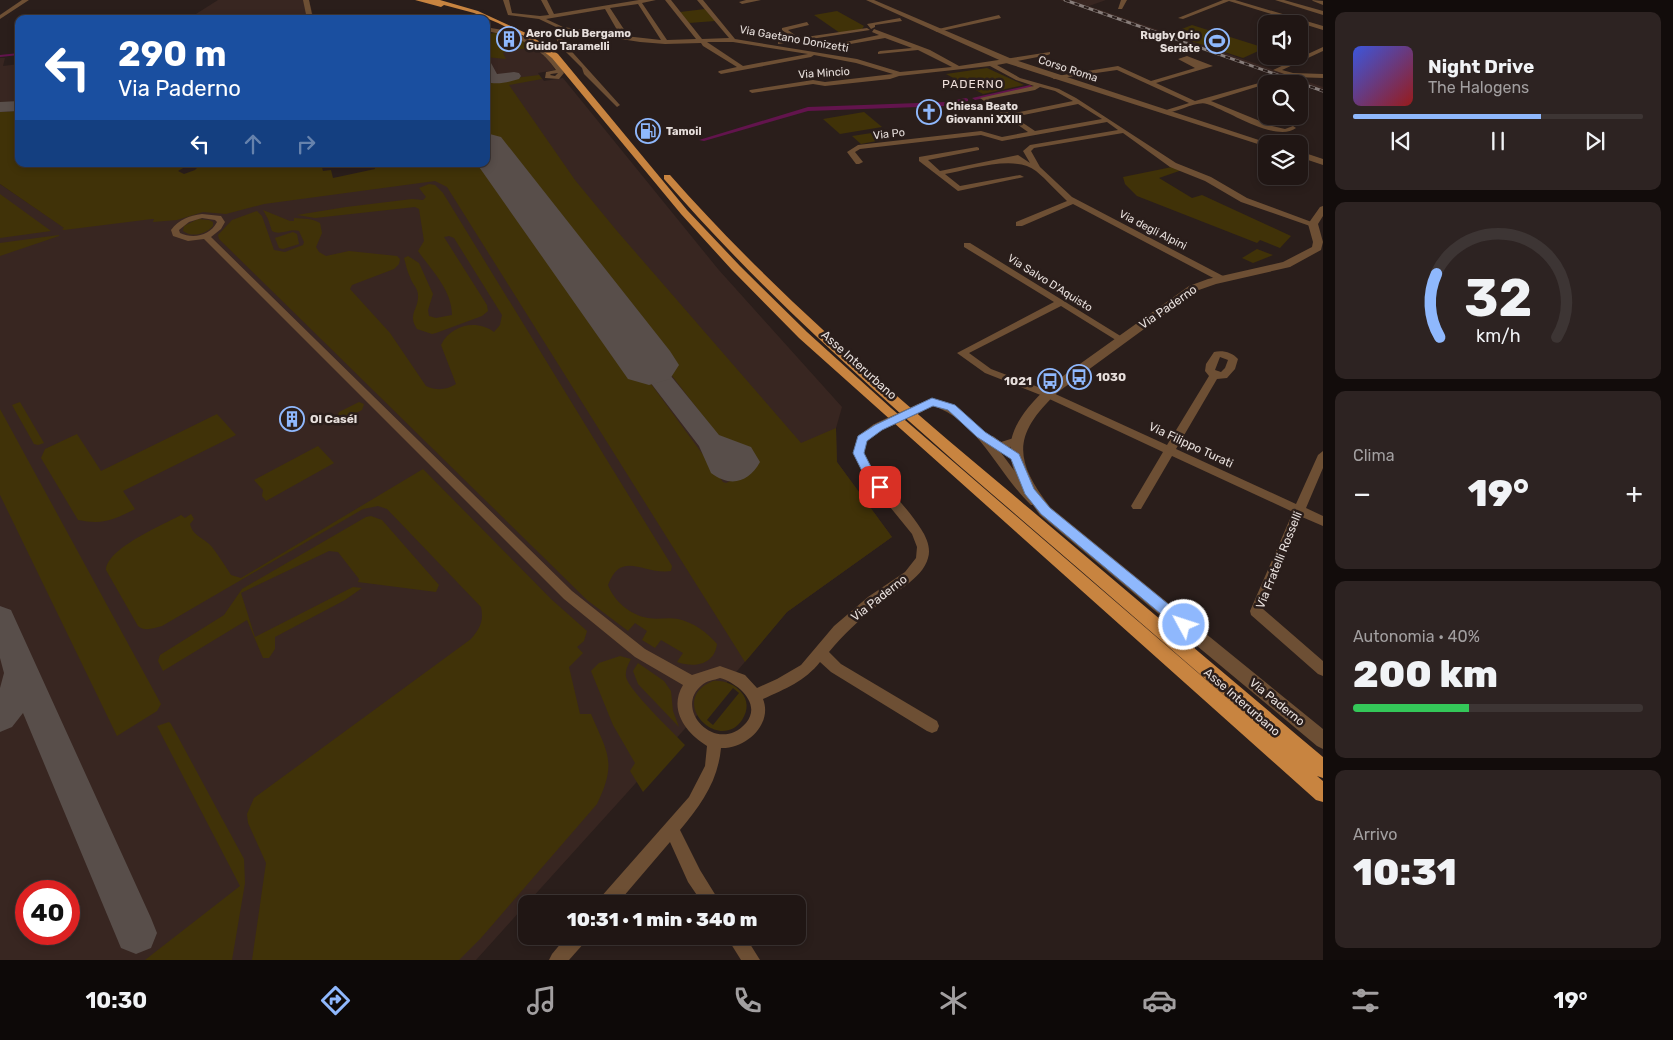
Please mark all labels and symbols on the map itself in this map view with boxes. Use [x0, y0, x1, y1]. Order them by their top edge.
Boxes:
street label: Via Gaetano Donizetti [738, 23, 850, 55]
building icon: Aero Club Bergamo Guido Taramelli [496, 26, 522, 52]
place label: Aero Club Bergamo Guido Taramelli [526, 27, 631, 53]
sports icon: Rugby Orio Seriate [1204, 28, 1230, 54]
place label: Rugby Orio Seriate [1140, 29, 1200, 55]
street label: Corso Roma [1037, 53, 1099, 85]
street label: Via Mincio [798, 65, 850, 81]
district label: PADERNO [942, 77, 1004, 91]
church icon: Chiesa Beato Giovanni XXIII [916, 99, 942, 125]
place label: Chiesa Beato Giovanni XXIII [946, 100, 1022, 126]
fuel station icon: Tamoil [635, 118, 661, 144]
place label: Tamoil [666, 125, 702, 138]
street label: Via Po [872, 126, 906, 142]
street label: Via degli Alpini [1117, 207, 1189, 253]
street label: Via Salvo D'Aquisto [1005, 252, 1095, 314]
street label: Via Paderno [1137, 282, 1200, 332]
street label: Asse Interurbano [819, 328, 899, 402]
bus stop icon: 1030 [1066, 364, 1092, 390]
bus stop icon: 1021 [1037, 368, 1063, 394]
place label: 1030 [1096, 370, 1126, 384]
place label: 1021 [1004, 374, 1032, 388]
building icon: Ol Casél [279, 406, 305, 432]
place label: Ol Casél [310, 412, 357, 426]
street label: Via Filippo Turati [1146, 419, 1236, 471]
pin [859, 466, 901, 508]
street label: Via Fratelli Rosselli [1253, 509, 1305, 611]
street label: Via Paderno [848, 572, 910, 624]
position arrow [1157, 598, 1209, 650]
street label: Asse Interurbano [1201, 665, 1283, 739]
street label: Via Paderno [1247, 675, 1308, 729]
speed limit sign: 40 [15, 880, 80, 945]

